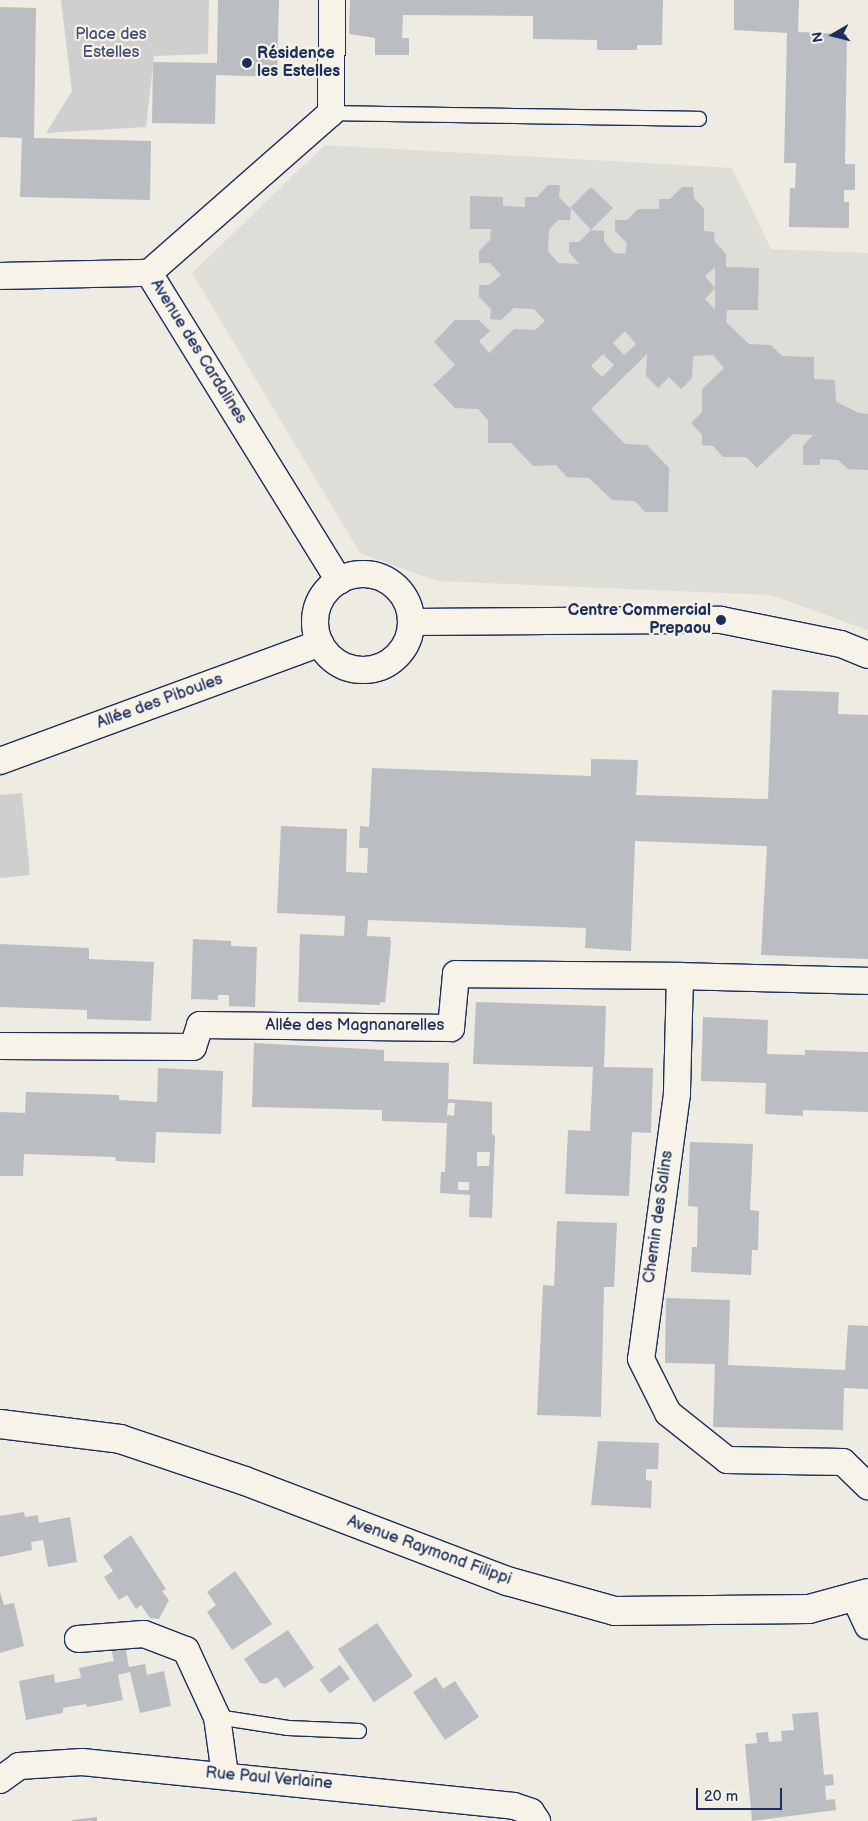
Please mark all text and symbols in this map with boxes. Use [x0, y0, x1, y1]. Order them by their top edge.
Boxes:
north arrow [808, 10, 858, 60]
park label: Place des Estelles [75, 25, 147, 63]
text: N [809, 31, 827, 44]
place label: Résidence les Estelles [257, 44, 340, 82]
marker: Résidence les Estelles [241, 57, 253, 69]
street label: Avenue des Cardalines [146, 276, 250, 428]
place label: Centre Commercial Prepaou [568, 601, 711, 639]
marker: Centre Commercial Prepaou [715, 614, 727, 626]
street label: Allée des Piboules [94, 670, 226, 734]
street label: Allée des Magnanarelles [266, 1016, 444, 1036]
street label: Chemin des Salins [640, 1149, 678, 1285]
street label: Avenue Raymond Filippi [344, 1512, 514, 1590]
street label: Rue Paul Verlaine [204, 1764, 334, 1794]
scale bar [698, 1778, 784, 1810]
text: 20 m [704, 1787, 738, 1806]

